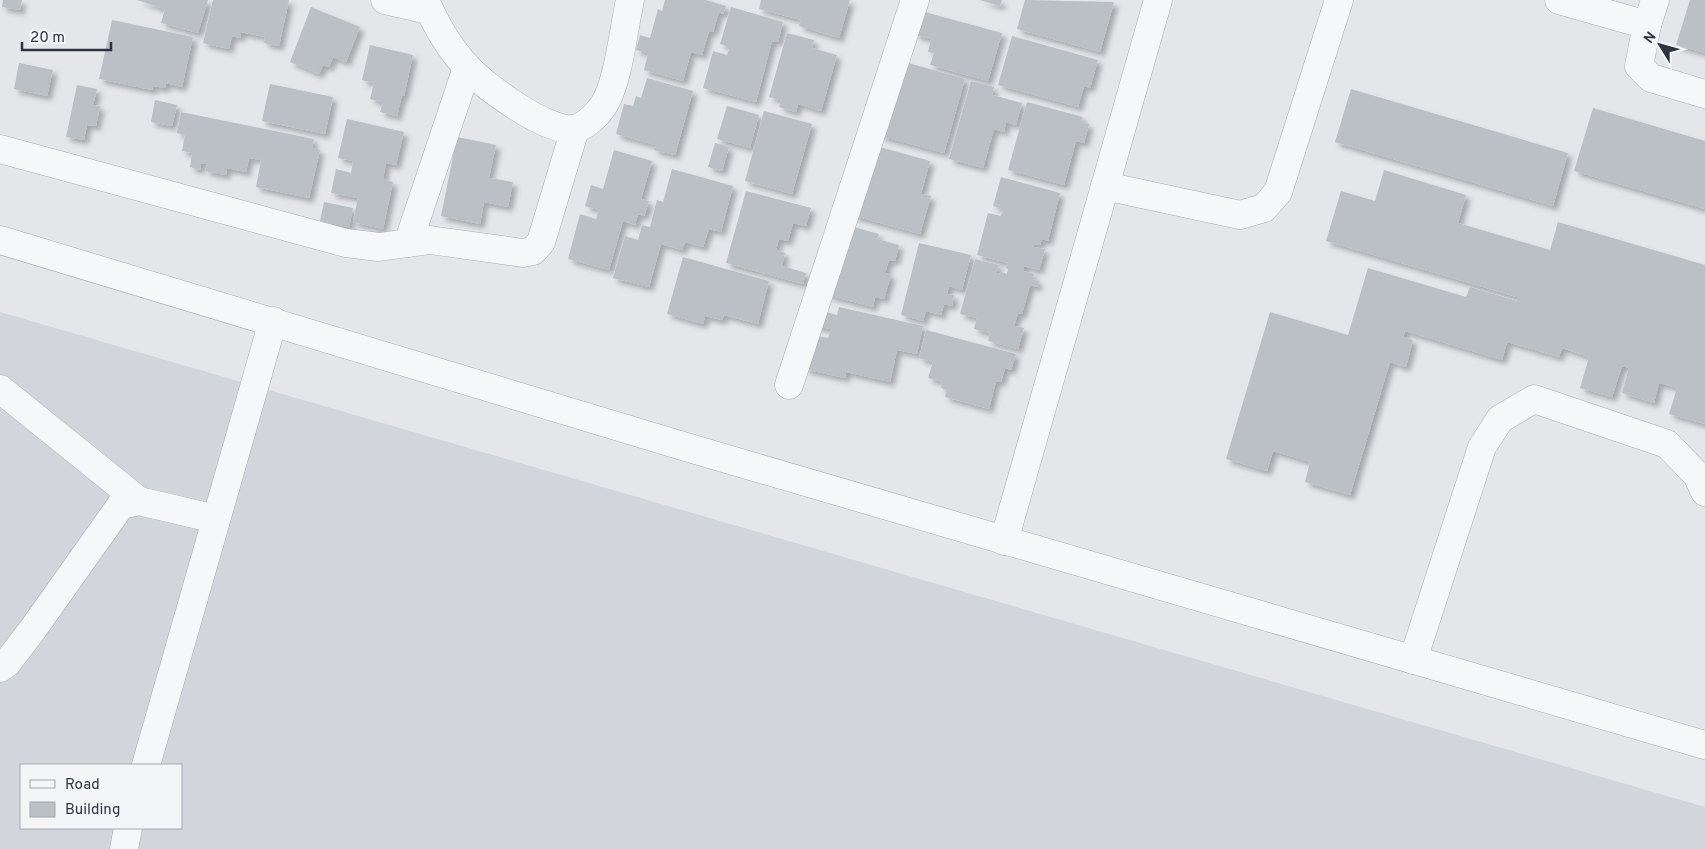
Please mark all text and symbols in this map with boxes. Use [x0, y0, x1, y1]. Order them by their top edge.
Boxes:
scale bar [22, 20, 111, 52]
north arrow [1635, 20, 1685, 70]
text: 20 m [30, 29, 65, 48]
text: N [1641, 29, 1661, 47]
legend [20, 764, 182, 829]
text: Road [65, 776, 100, 795]
text: Building [65, 801, 120, 820]

